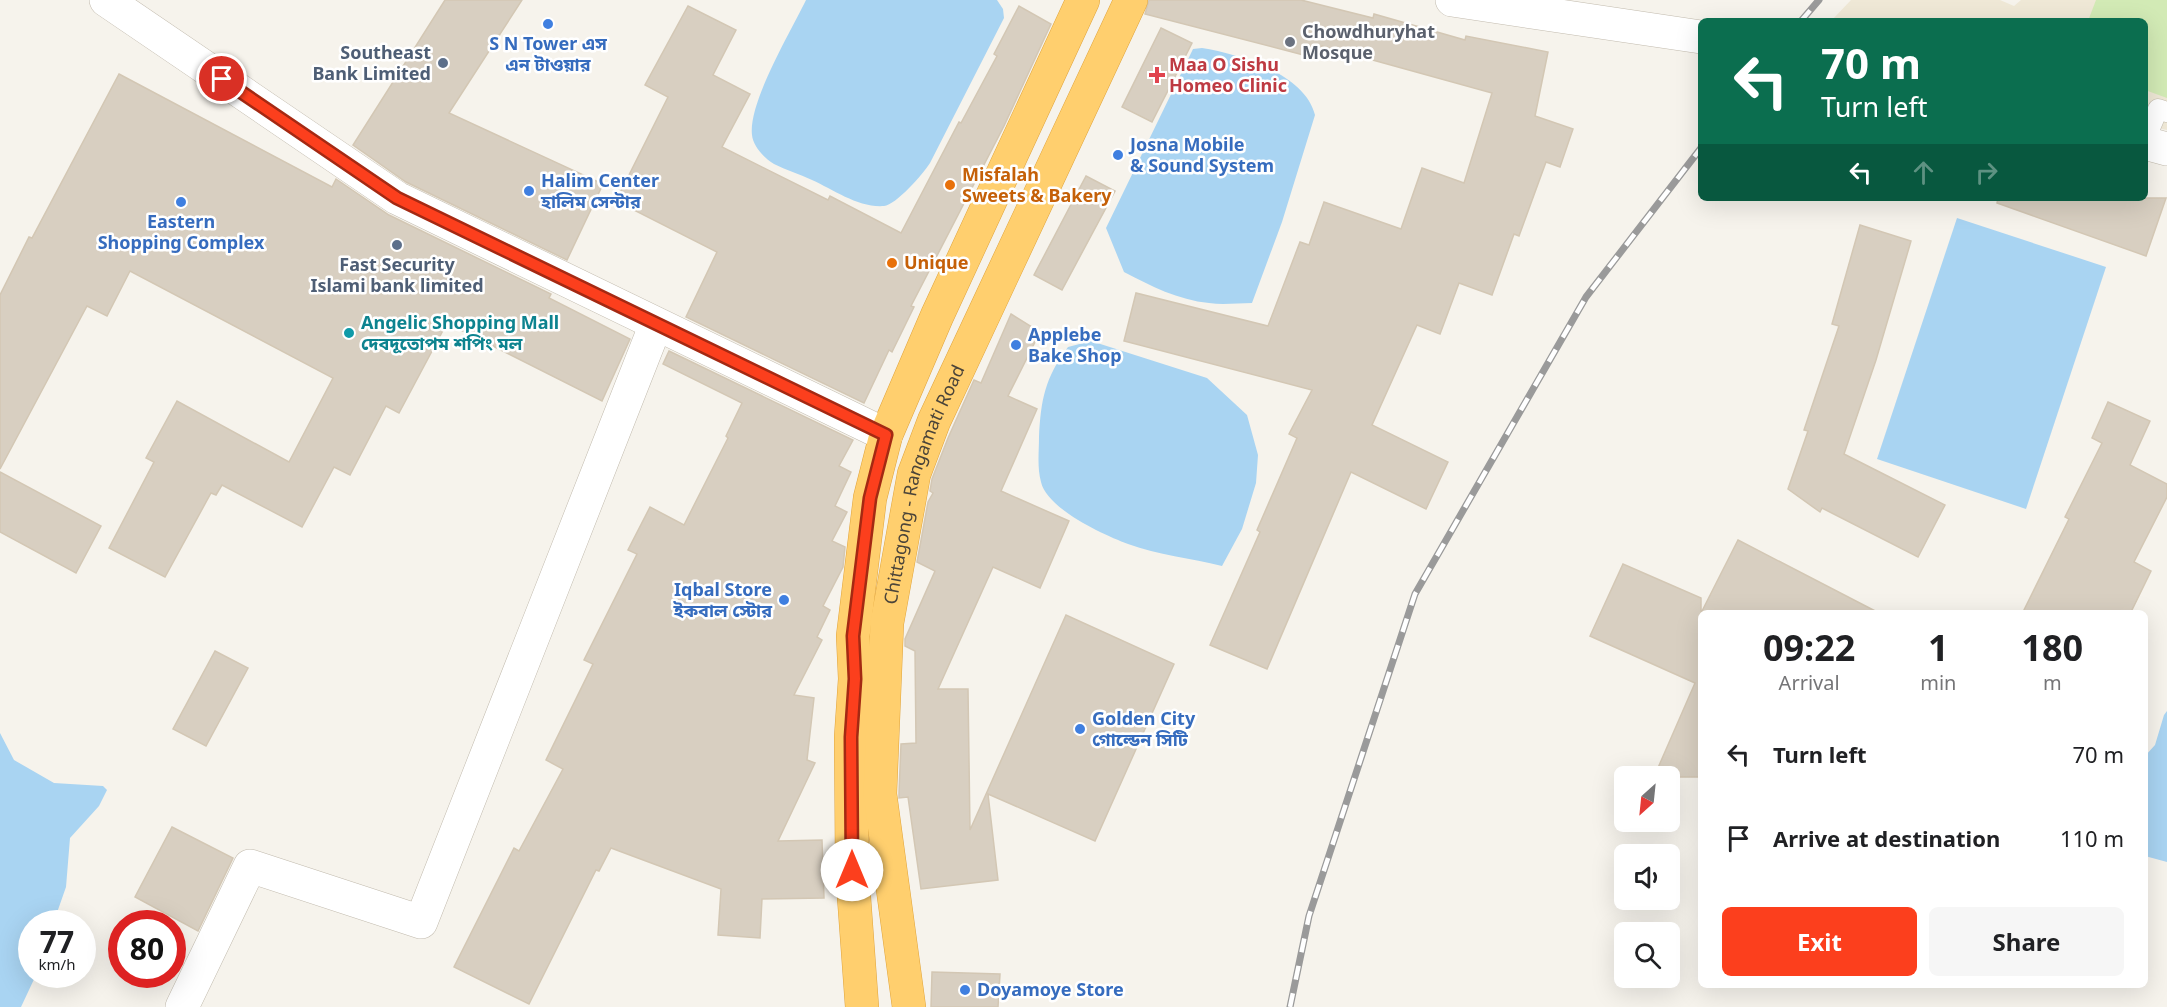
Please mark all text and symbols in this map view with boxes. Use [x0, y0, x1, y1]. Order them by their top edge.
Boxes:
marker: S N Tower এস এন টাওয়ার [541, 17, 555, 31]
place label: Chowdhuryhat Mosque [1302, 19, 1435, 64]
place label: S N Tower এস এন টাওয়ার [489, 31, 607, 76]
text: 70 m [1821, 34, 1921, 91]
marker: Chowdhuryhat Mosque [1283, 35, 1297, 49]
place label: Southeast Bank Limited [312, 40, 431, 85]
icon: left [1722, 42, 1800, 120]
place label: Maa O Sishu Homeo Clinic [1169, 52, 1287, 97]
pin [196, 53, 247, 104]
marker: Southeast Bank Limited [436, 56, 450, 70]
icon: arrive [205, 62, 238, 95]
marker: Maa O Sishu Homeo Clinic [1150, 68, 1164, 82]
text: Turn left [1821, 88, 1927, 125]
place label: Josna Mobile & Sound System [1128, 132, 1274, 177]
marker: Josna Mobile & Sound System [1111, 148, 1125, 162]
icon: left [1844, 156, 1877, 189]
icon: ahead [1907, 156, 1940, 189]
icon: right [1970, 156, 2003, 189]
place label: Misfalah Sweets & Bakery [962, 162, 1112, 207]
place label: Halim Center হালিম সেন্টার [540, 168, 659, 213]
marker: Misfalah Sweets & Bakery [943, 178, 957, 192]
marker: Halim Center হালিম সেন্টার [522, 184, 536, 198]
marker: Eastern Shopping Complex [174, 195, 188, 209]
place label: Eastern Shopping Complex [98, 209, 265, 254]
marker: Fast Security Islami bank limited [390, 238, 404, 252]
place label: Unique [904, 250, 969, 274]
place label: Fast Security Islami bank limited [310, 252, 484, 297]
marker: Unique [885, 256, 899, 270]
place label: Angelic Shopping Mall দেবদূতোপম শপিং মল [361, 310, 559, 355]
place label: Applebe Bake Shop [1028, 322, 1122, 367]
marker: Angelic Shopping Mall দেবদূতোপম শপিং মল [342, 326, 356, 340]
marker: Applebe Bake Shop [1009, 338, 1023, 352]
street label: Chittagong - Rangamati Road [878, 361, 970, 606]
place label: Iqbal Store ইকবাল স্টোর [672, 577, 773, 622]
marker: Iqbal Store ইকবাল স্টোর [777, 593, 791, 607]
text: 09:22 [1763, 623, 1855, 672]
text: 1 [1928, 623, 1949, 672]
text: 180 [2021, 623, 2083, 672]
text: Arrival [1779, 669, 1840, 696]
text: min [1920, 669, 1956, 696]
text: m [2043, 669, 2062, 696]
place label: Golden City গোল্ডেন সিটি [1092, 706, 1196, 751]
marker: Golden City গোল্ডেন সিটি [1073, 722, 1087, 736]
icon: left [1722, 738, 1755, 771]
text: Turn left [1773, 739, 1867, 769]
text: 70 m [2073, 739, 2124, 769]
north arrow [1614, 766, 1680, 832]
map controls [1614, 766, 1680, 988]
icon: arrive [1722, 822, 1755, 855]
text: Arrive at destination [1773, 823, 2000, 853]
text: 110 m [2060, 823, 2124, 853]
position arrow [820, 838, 884, 902]
button: sound [1614, 844, 1680, 910]
button: Exit [1722, 907, 1917, 976]
button: Share [1929, 907, 2124, 976]
speed limit sign: 80 [108, 910, 186, 988]
text: 77 [40, 921, 74, 962]
button: search [1614, 922, 1680, 988]
text: km/h [39, 954, 75, 974]
place label: Doyamoye Store [977, 977, 1124, 1001]
marker: Doyamoye Store [958, 983, 972, 997]

